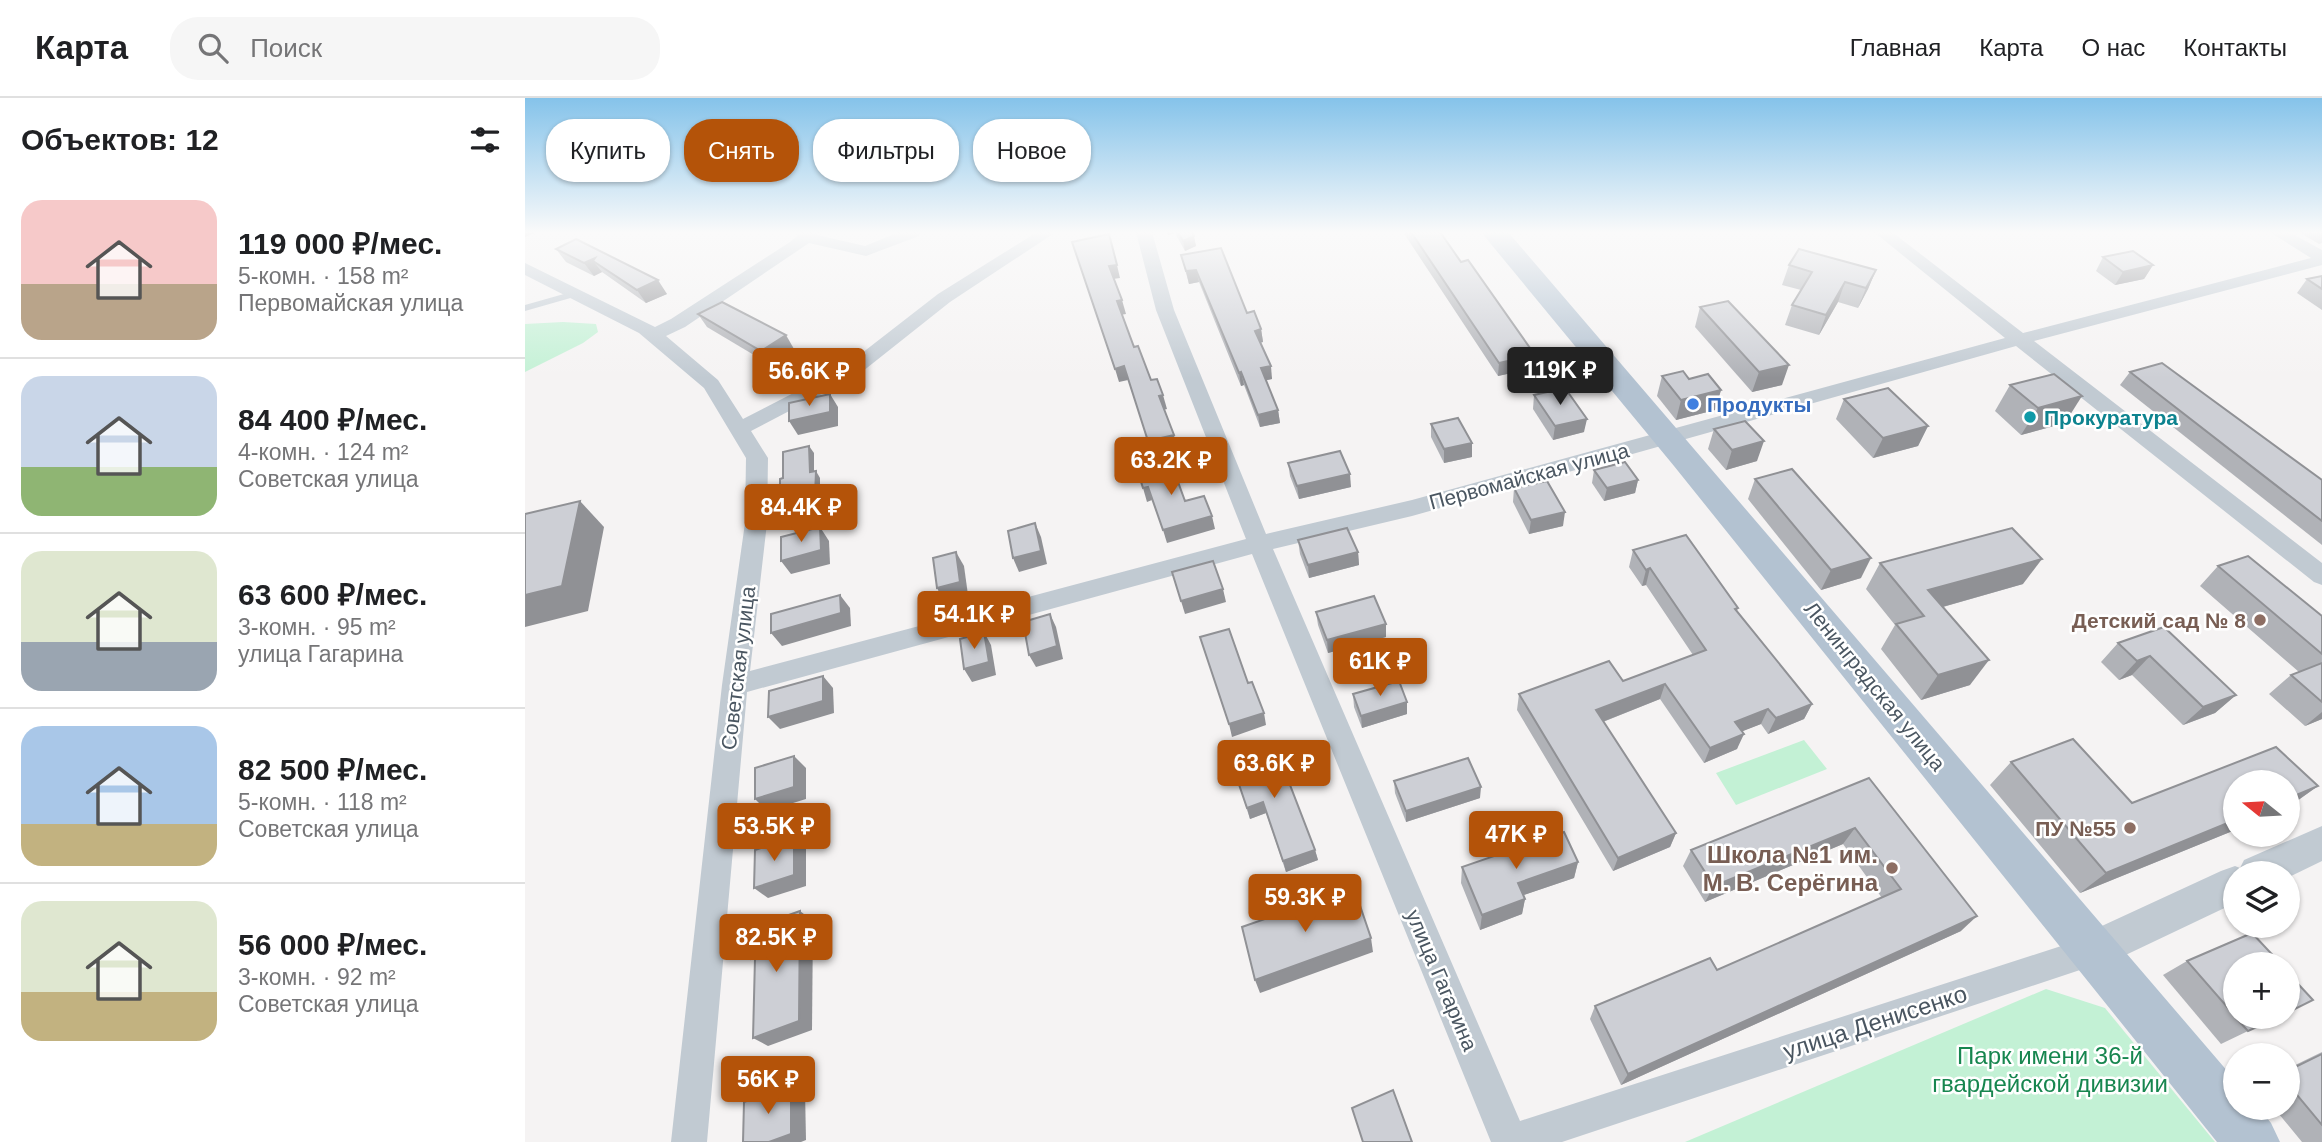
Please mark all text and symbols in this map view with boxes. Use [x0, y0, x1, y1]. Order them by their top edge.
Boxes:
search box [170, 17, 660, 80]
text: Карта [35, 29, 128, 66]
icon: search [194, 29, 232, 67]
text: Поиск [250, 33, 322, 63]
text: Главная [1850, 34, 1941, 61]
text: Карта [1979, 34, 2043, 61]
text: О нас [2081, 34, 2145, 61]
text: Контакты [2183, 34, 2287, 61]
chip: Купить [546, 119, 670, 182]
chip: Снять [684, 119, 799, 182]
chip: Фильтры [813, 119, 959, 182]
chip: Новое [973, 119, 1091, 182]
icon: filters [466, 121, 504, 159]
text: Объектов: 12 [21, 123, 219, 156]
text: 119 000 ₽/мес. [238, 227, 442, 260]
icon: home [77, 228, 161, 312]
text: 5-комн. · 158 m² [238, 263, 409, 289]
text: Первомайская улица [238, 290, 463, 316]
pin: 56.6K ₽ [744, 348, 874, 408]
pin: 119K ₽ [1503, 348, 1617, 407]
text: 119K ₽ [1523, 357, 1597, 383]
text: 56.6K ₽ [768, 358, 850, 384]
place label: Продукты [1707, 393, 1811, 416]
marker: Продукты [1685, 396, 1701, 412]
text: 84 400 ₽/мес. [238, 403, 427, 436]
icon: home [77, 404, 161, 488]
place label: Прокуратура [2044, 406, 2178, 429]
marker: Прокуратура [2022, 409, 2038, 425]
pin: 63.2K ₽ [1106, 438, 1236, 497]
street label: Первомайская улица [1427, 438, 1632, 514]
text: 4-комн. · 124 m² [238, 439, 409, 465]
text: 63.2K ₽ [1130, 447, 1212, 473]
text: Советская улица [238, 466, 419, 492]
pin: 84.4K ₽ [736, 484, 866, 544]
text: 84.4K ₽ [760, 494, 842, 520]
text: 63 600 ₽/мес. [238, 578, 427, 611]
icon: home [77, 579, 161, 663]
street label: Советская улица [717, 584, 760, 751]
pin: 54.1K ₽ [909, 592, 1039, 651]
street label: Ленинградская улица [1800, 597, 1950, 775]
text: 54.1K ₽ [933, 601, 1015, 627]
place label: Детский сад № 8 [2072, 609, 2246, 632]
marker: Детский сад № 8 [2252, 612, 2268, 628]
text: 3-комн. · 95 m² [238, 614, 396, 640]
pin: 61K ₽ [1331, 638, 1429, 698]
text: улица Гагарина [238, 641, 403, 667]
text: 61K ₽ [1349, 648, 1411, 674]
pin: 63.6K ₽ [1209, 740, 1339, 800]
text: 63.6K ₽ [1233, 750, 1315, 776]
text: 82 500 ₽/мес. [238, 753, 427, 786]
icon: home [77, 754, 161, 838]
north arrow [2223, 770, 2299, 847]
map controls [2223, 770, 2300, 1120]
text: 5-комн. · 118 m² [238, 789, 407, 815]
pin: 53.5K ₽ [709, 804, 839, 863]
pin: 47K ₽ [1467, 812, 1565, 871]
text: 53.5K ₽ [733, 813, 815, 839]
text: Советская улица [238, 816, 419, 842]
place label: ПУ №55 [2035, 817, 2116, 840]
marker: ПУ №55 [2122, 820, 2138, 836]
text: 47K ₽ [1485, 821, 1547, 847]
place label: Школа №1 им. М. В. Серёгина [1703, 841, 1879, 896]
marker: Школа №1 им. М. В. Серёгина [1884, 860, 1900, 876]
button: layers [2223, 861, 2300, 938]
pin: 59.3K ₽ [1240, 874, 1370, 934]
text: 59.3K ₽ [1264, 884, 1346, 910]
street label: улица Гагарина [1402, 906, 1482, 1054]
pin: 82.5K ₽ [711, 914, 841, 974]
text: 82.5K ₽ [735, 924, 817, 950]
text: 56 000 ₽/мес. [238, 928, 427, 961]
icon: home [77, 929, 161, 1013]
button: + [2223, 952, 2300, 1029]
text: 3-комн. · 92 m² [238, 964, 396, 990]
street label: улица Денисенко [1780, 980, 1970, 1064]
text: Советская улица [238, 991, 419, 1017]
park label: Парк имени 36-й гвардейской дивизии [1932, 1042, 2168, 1097]
button: − [2223, 1043, 2300, 1120]
pin: 56K ₽ [719, 1056, 817, 1116]
text: 56K ₽ [737, 1066, 799, 1092]

